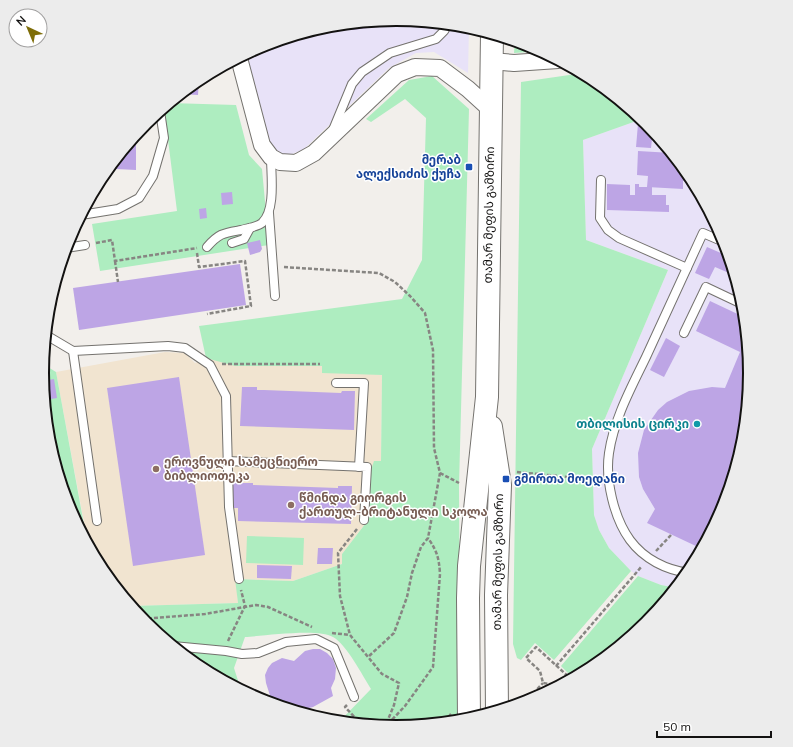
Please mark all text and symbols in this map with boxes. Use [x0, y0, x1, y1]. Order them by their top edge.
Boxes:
north arrow [8, 8, 48, 48]
text: N [13, 13, 29, 29]
street label: თამარ მეფის გამზირი [480, 146, 497, 284]
place label: მერაბ ალექსიძის ქუჩა [356, 152, 461, 182]
marker: მერაბ ალექსიძის ქუჩა [464, 162, 474, 172]
place label: თბილისის ცირკი [576, 416, 689, 432]
marker: თბილისის ცირკი [692, 419, 702, 429]
place label: ეროვნული სამეცნიერო ბიბლიოთეკა [164, 454, 318, 484]
marker: ეროვნული სამეცნიერო ბიბლიოთეკა [151, 464, 161, 474]
place label: გმირთა მოედანი [514, 471, 625, 487]
marker: გმირთა მოედანი [501, 474, 511, 484]
place label: წმინდა გიორგის ქართულ-ბრიტანული სკოლა [299, 490, 488, 520]
street label: თამარ მეფის გამზირი [489, 493, 506, 631]
marker: წმინდა გიორგის ქართულ-ბრიტანული სკოლა [286, 500, 296, 510]
scale bar [657, 713, 771, 739]
text: 50 m [663, 719, 691, 734]

